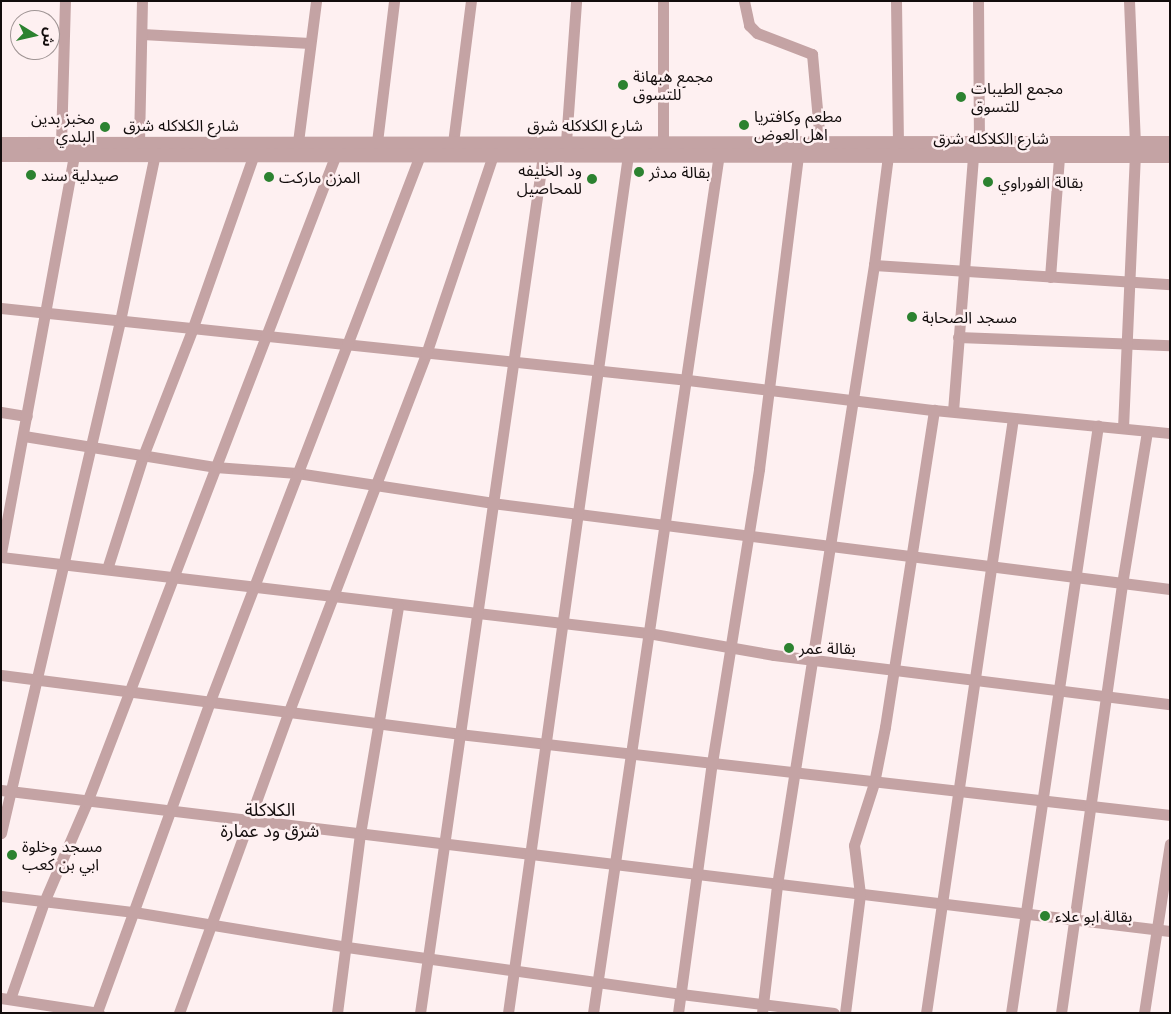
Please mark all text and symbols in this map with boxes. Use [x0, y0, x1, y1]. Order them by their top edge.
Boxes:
north arrow [10, 10, 60, 60]
text: ش [38, 26, 59, 48]
place label: مجمع هبهانة للتسوق [633, 66, 713, 104]
place label: مجمع الطيبات للتسوق [971, 78, 1063, 116]
marker: مجمع هبهانة للتسوق [617, 79, 629, 91]
marker: مجمع الطيبات للتسوق [955, 91, 967, 103]
place label: مطعم وكافتريا اهل العوض [754, 106, 842, 144]
place label: مخبز بدين البلدي [31, 108, 95, 146]
street label: شارع الكلاكله شرق [123, 115, 239, 135]
street label: شارع الكلاكله شرق [527, 115, 643, 135]
marker: مطعم وكافتريا اهل العوض [738, 119, 750, 131]
marker: مخبز بدين البلدي [99, 121, 111, 133]
street label: شارع الكلاكله شرق [933, 128, 1049, 148]
place label: ود الخليفه للمحاصيل [517, 160, 582, 198]
place label: بقالة مدثر [649, 162, 710, 182]
place label: صيدلية سند [41, 165, 119, 185]
marker: بقالة مدثر [633, 166, 645, 178]
place label: المزن ماركت [279, 167, 360, 187]
marker: صيدلية سند [25, 169, 37, 181]
marker: المزن ماركت [263, 171, 275, 183]
place label: بقالة الفوراوي [998, 172, 1083, 192]
marker: ود الخليفه للمحاصيل [586, 173, 598, 185]
marker: بقالة الفوراوي [982, 176, 994, 188]
place label: مسجد الصحابة [922, 307, 1017, 327]
marker: مسجد الصحابة [906, 311, 918, 323]
place label: بقالة عمر [799, 638, 856, 658]
marker: بقالة عمر [783, 642, 795, 654]
district label: الكلاكلة شرق ود عمارة [221, 800, 319, 842]
place label: مسجد وخلوة ابي بن كعب [22, 836, 102, 874]
marker: مسجد وخلوة ابي بن كعب [6, 849, 18, 861]
place label: بقالة ابو علاء [1055, 906, 1132, 926]
marker: بقالة ابو علاء [1039, 910, 1051, 922]

